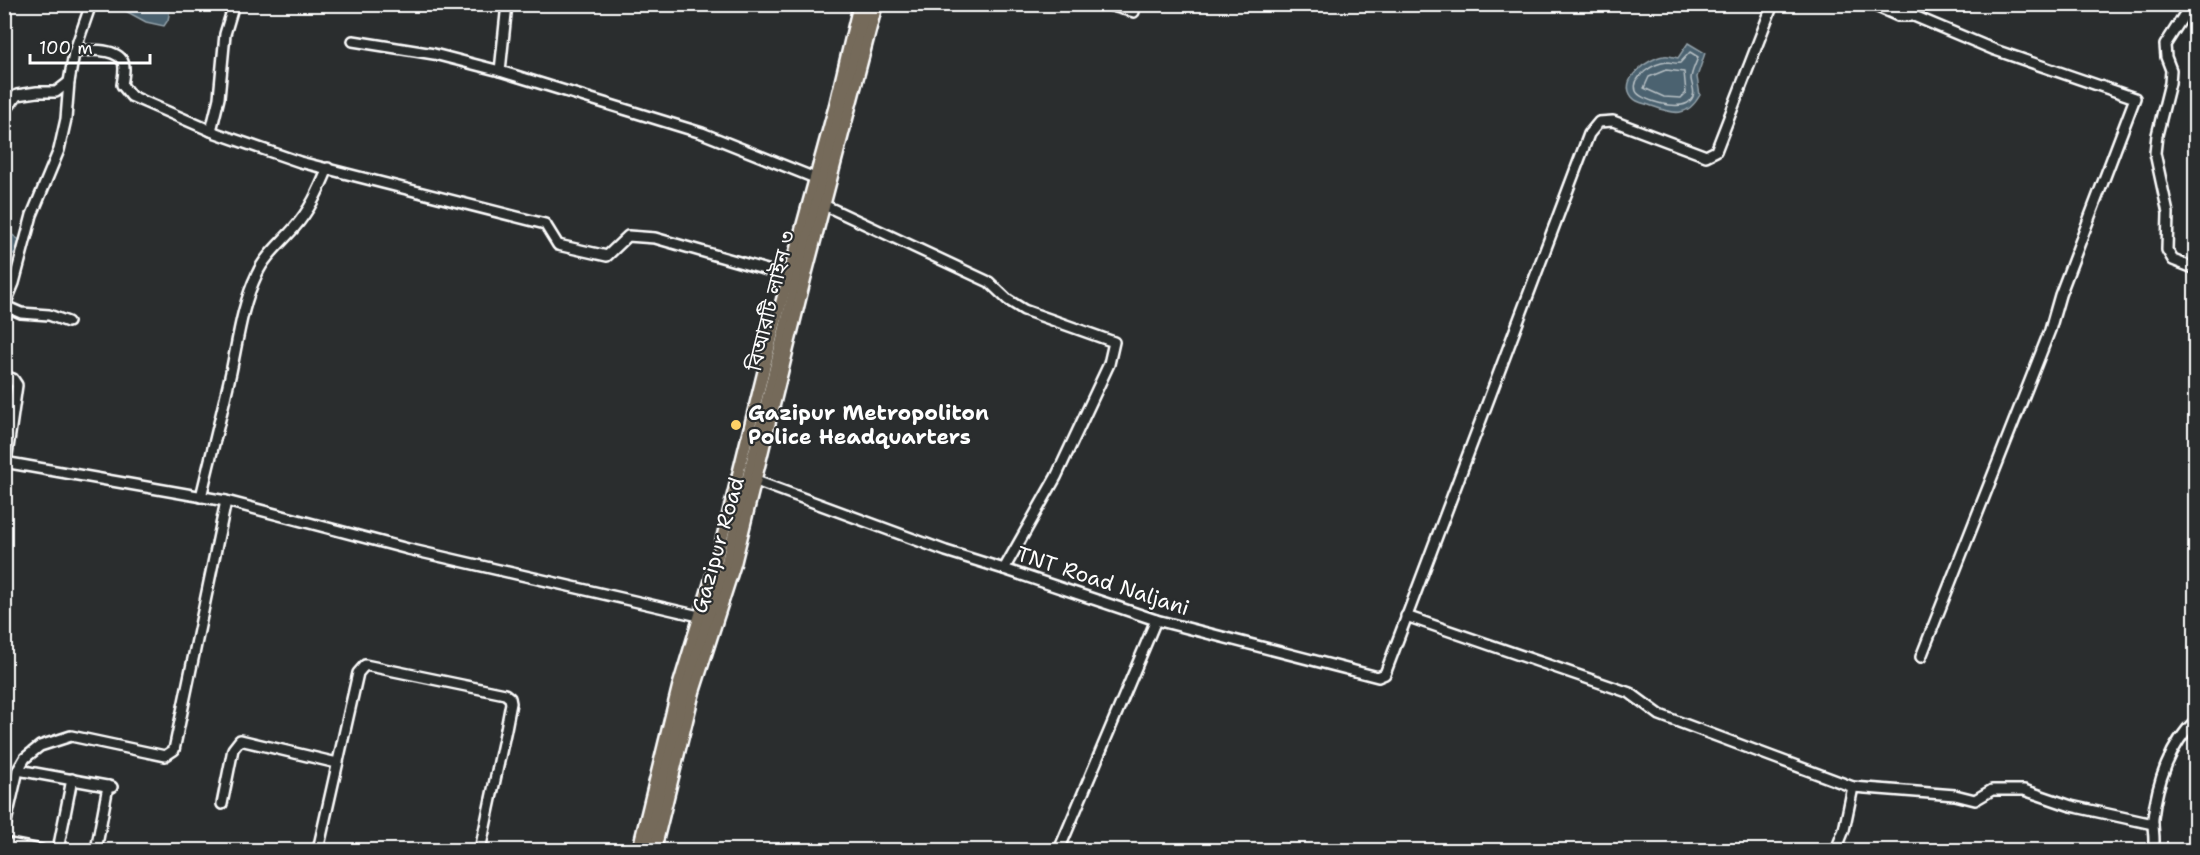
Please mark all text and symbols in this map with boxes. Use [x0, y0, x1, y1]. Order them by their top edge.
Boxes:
scale bar [30, 27, 150, 65]
text: 100 m [39, 36, 93, 60]
street label: বিআরটি লাইন ৩ [740, 228, 802, 375]
place label: Gazipur Metropoliton Police Headquarters [748, 399, 989, 451]
marker: Gazipur Metropoliton Police Headquarters [729, 418, 743, 432]
street label: Gazipur Road [685, 474, 751, 616]
street label: TNT Road Naljani [1013, 540, 1193, 622]

